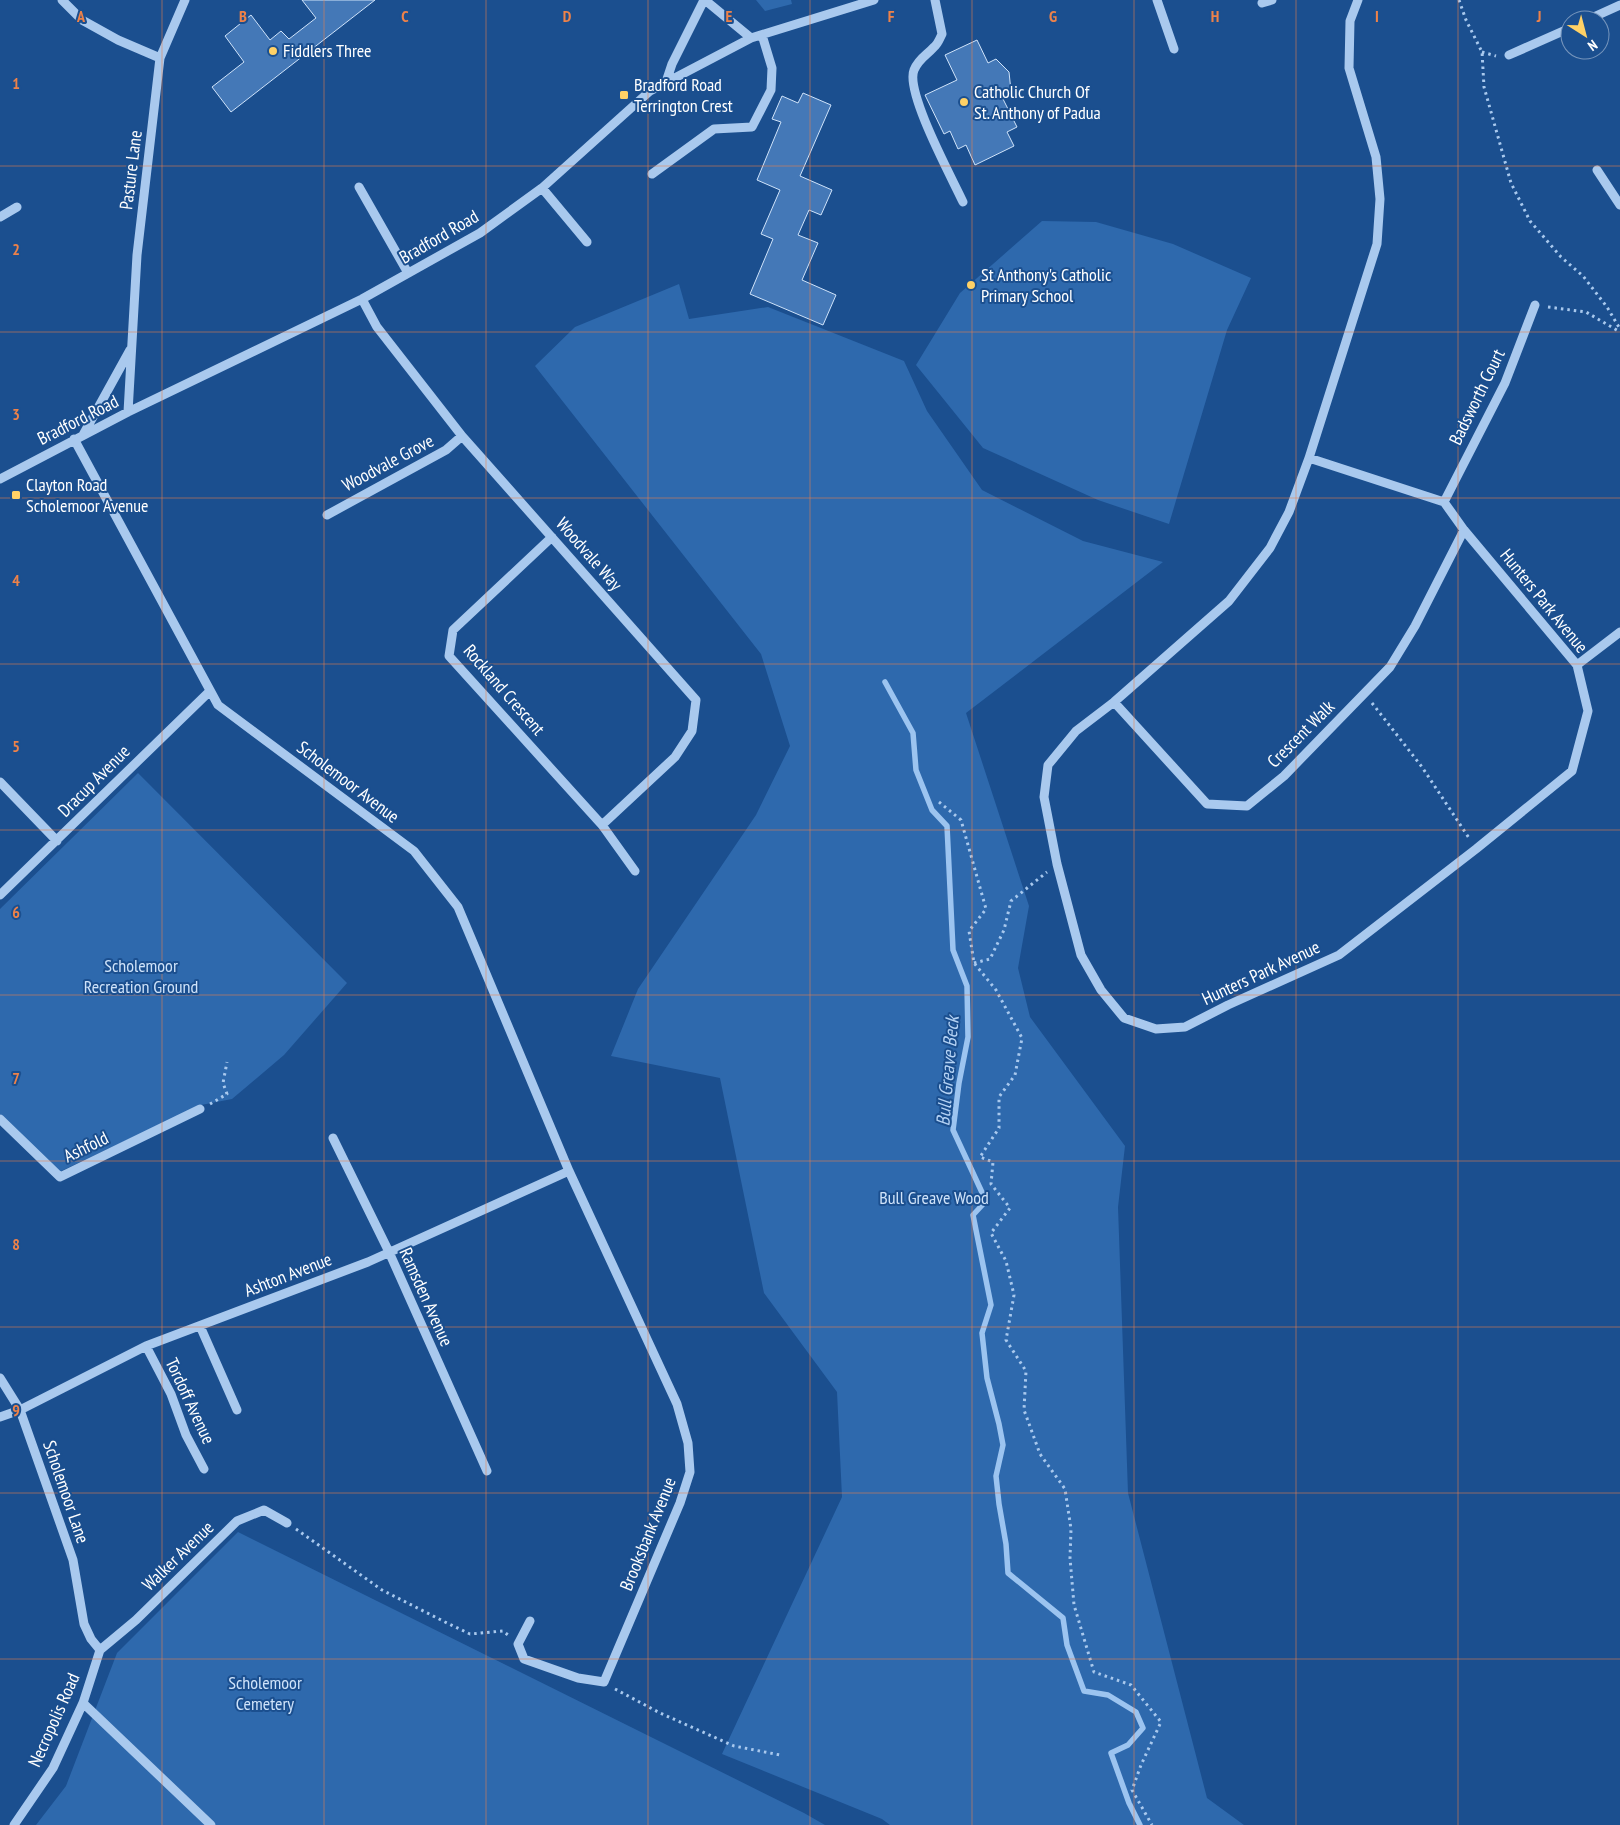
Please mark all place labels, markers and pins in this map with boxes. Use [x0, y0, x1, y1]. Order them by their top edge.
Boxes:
place label: Fiddlers Three [283, 39, 372, 62]
marker: Fiddlers Three [267, 45, 279, 57]
place label: Bradford Road Terrington Crest [634, 73, 733, 117]
place label: Catholic Church Of St. Anthony of Padua [974, 80, 1101, 124]
marker: Bradford Road Terrington Crest [618, 89, 630, 101]
marker: Catholic Church Of St. Anthony of Padua [958, 96, 970, 108]
place label: St Anthony's Catholic Primary School [981, 263, 1112, 307]
marker: St Anthony's Catholic Primary School [965, 279, 977, 291]
place label: Clayton Road Scholemoor Avenue [26, 473, 149, 517]
marker: Clayton Road Scholemoor Avenue [10, 489, 22, 501]

